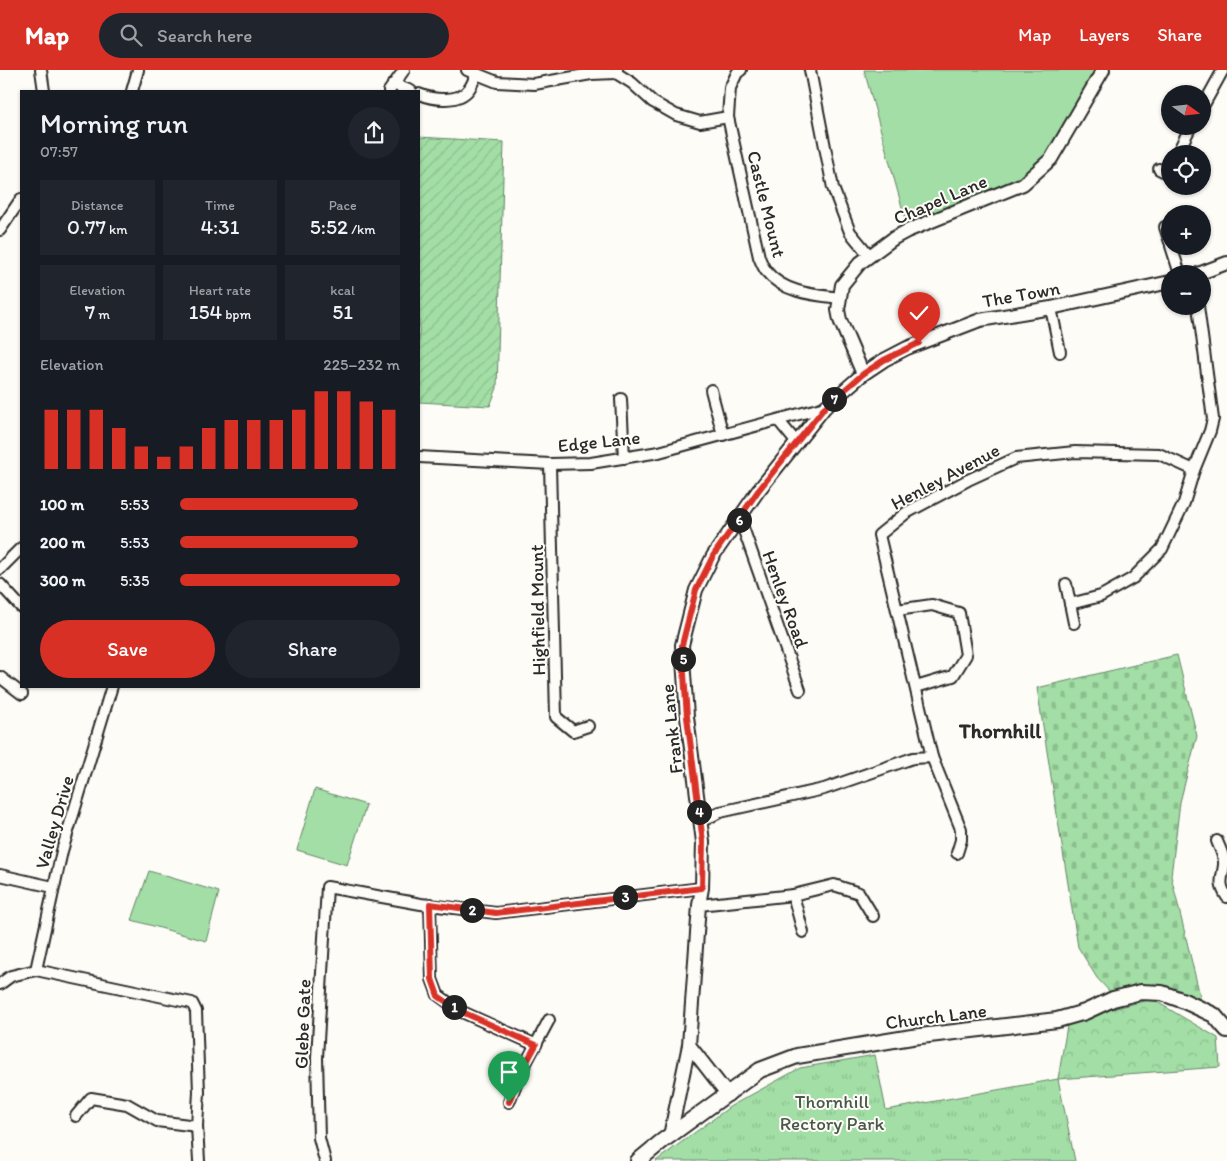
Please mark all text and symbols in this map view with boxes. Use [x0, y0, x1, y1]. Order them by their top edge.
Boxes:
search box [99, 13, 449, 58]
text: Map [25, 21, 69, 50]
icon: search [117, 21, 145, 49]
text: Search here [157, 24, 252, 47]
text: Map [1018, 24, 1051, 46]
text: Layers [1079, 24, 1129, 46]
text: Share [1157, 24, 1202, 46]
north arrow [1161, 85, 1211, 135]
map controls [1161, 85, 1211, 315]
text: Morning run [40, 106, 188, 140]
button: share [348, 107, 400, 159]
text: 07:57 [40, 142, 78, 161]
button: locate [1161, 145, 1211, 195]
street label: Castle Mount [742, 148, 791, 260]
street label: Chapel Lane [890, 169, 991, 230]
text: Distance [71, 197, 124, 214]
text: Time [205, 197, 235, 214]
text: Pace [329, 197, 357, 214]
button: + [1161, 205, 1211, 255]
text: 0.77 [67, 214, 106, 239]
text: 4:31 [201, 214, 239, 239]
text: 5:52 [310, 214, 348, 239]
text: km [106, 221, 128, 238]
text: /km [348, 221, 376, 238]
button: − [1161, 265, 1211, 315]
street label: The Town [981, 276, 1062, 313]
text: Elevation [70, 282, 125, 299]
text: Heart rate [189, 282, 251, 299]
text: kcal [330, 282, 355, 299]
pin [898, 292, 940, 343]
text: 7 [85, 299, 95, 324]
text: 154 [189, 299, 222, 324]
text: 51 [332, 299, 353, 324]
icon: check [905, 299, 933, 327]
text: m [95, 306, 110, 323]
text: bpm [222, 306, 251, 323]
text: Elevation [40, 355, 104, 374]
text: 225–232 m [323, 355, 400, 374]
pin: 7 [822, 386, 846, 412]
text: 7 [831, 391, 838, 408]
street label: Edge Lane [557, 426, 641, 457]
street label: Henley Avenue [887, 438, 1004, 515]
text: 100 m [40, 495, 84, 514]
text: 5:53 [120, 495, 149, 514]
pin: 6 [726, 508, 752, 532]
text: 6 [736, 512, 743, 529]
text: 200 m [40, 533, 85, 552]
text: 5:53 [120, 533, 149, 552]
street label: Highfield Mount [525, 544, 550, 676]
street label: Henley Road [757, 547, 814, 652]
text: 300 m [40, 571, 86, 590]
text: 5:35 [120, 571, 149, 590]
button: Save [40, 620, 215, 678]
button: Share [225, 620, 400, 678]
pin: 5 [670, 646, 696, 672]
text: 5 [680, 651, 687, 668]
street label: Frank Lane [655, 683, 688, 775]
district label: Thornhill [958, 718, 1042, 743]
street label: Valley Drive [30, 773, 79, 872]
pin: 4 [686, 800, 712, 824]
text: 4 [695, 804, 704, 821]
pin: 3 [612, 884, 638, 910]
text: 3 [622, 889, 629, 906]
pin: 2 [460, 898, 484, 922]
text: 2 [469, 902, 476, 919]
street label: Glebe Gate [289, 979, 316, 1069]
pin: 1 [442, 994, 466, 1020]
text: 1 [451, 999, 458, 1016]
street label: Church Lane [884, 999, 988, 1034]
pin [488, 1051, 530, 1102]
icon: arrive [495, 1058, 523, 1086]
park label: Thornhill Rectory Park [780, 1090, 884, 1135]

